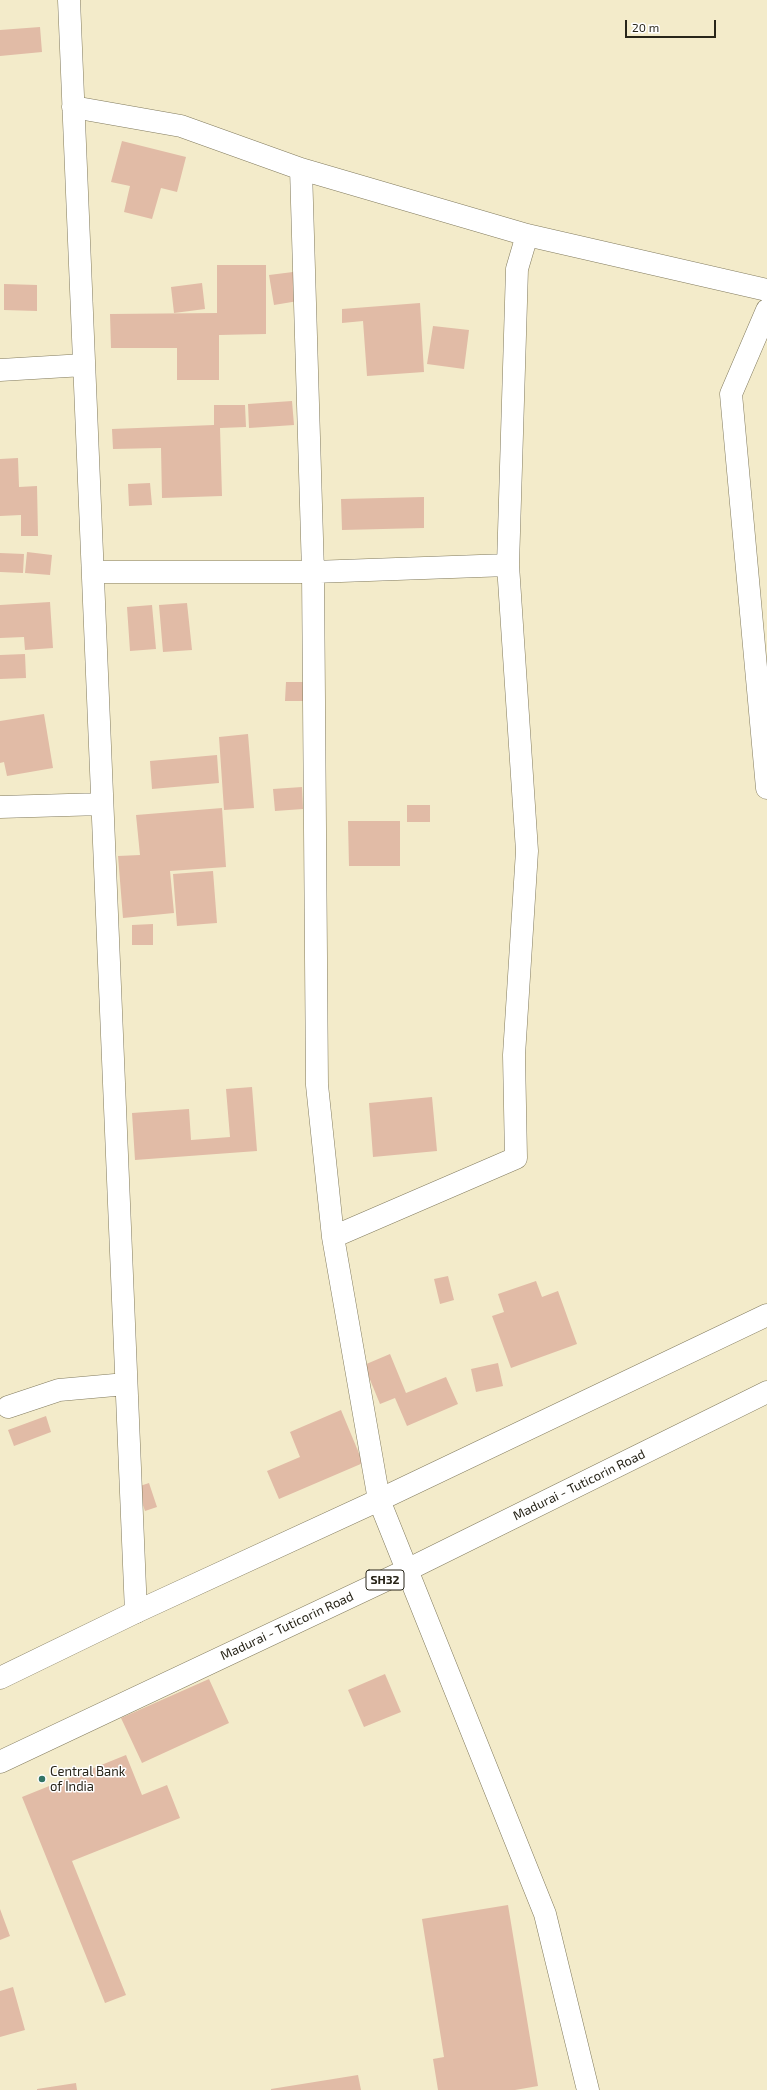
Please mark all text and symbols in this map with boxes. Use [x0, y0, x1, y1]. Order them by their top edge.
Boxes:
scale bar [627, 12, 718, 38]
text: 20 m [632, 20, 659, 34]
street label: Madurai - Tuticorin Road [510, 1446, 648, 1524]
road number: SH32 [366, 1570, 404, 1590]
street label: Madurai - Tuticorin Road [218, 1588, 356, 1664]
place label: Central Bank of India [50, 1764, 125, 1795]
marker: Central Bank of India [37, 1774, 47, 1784]

